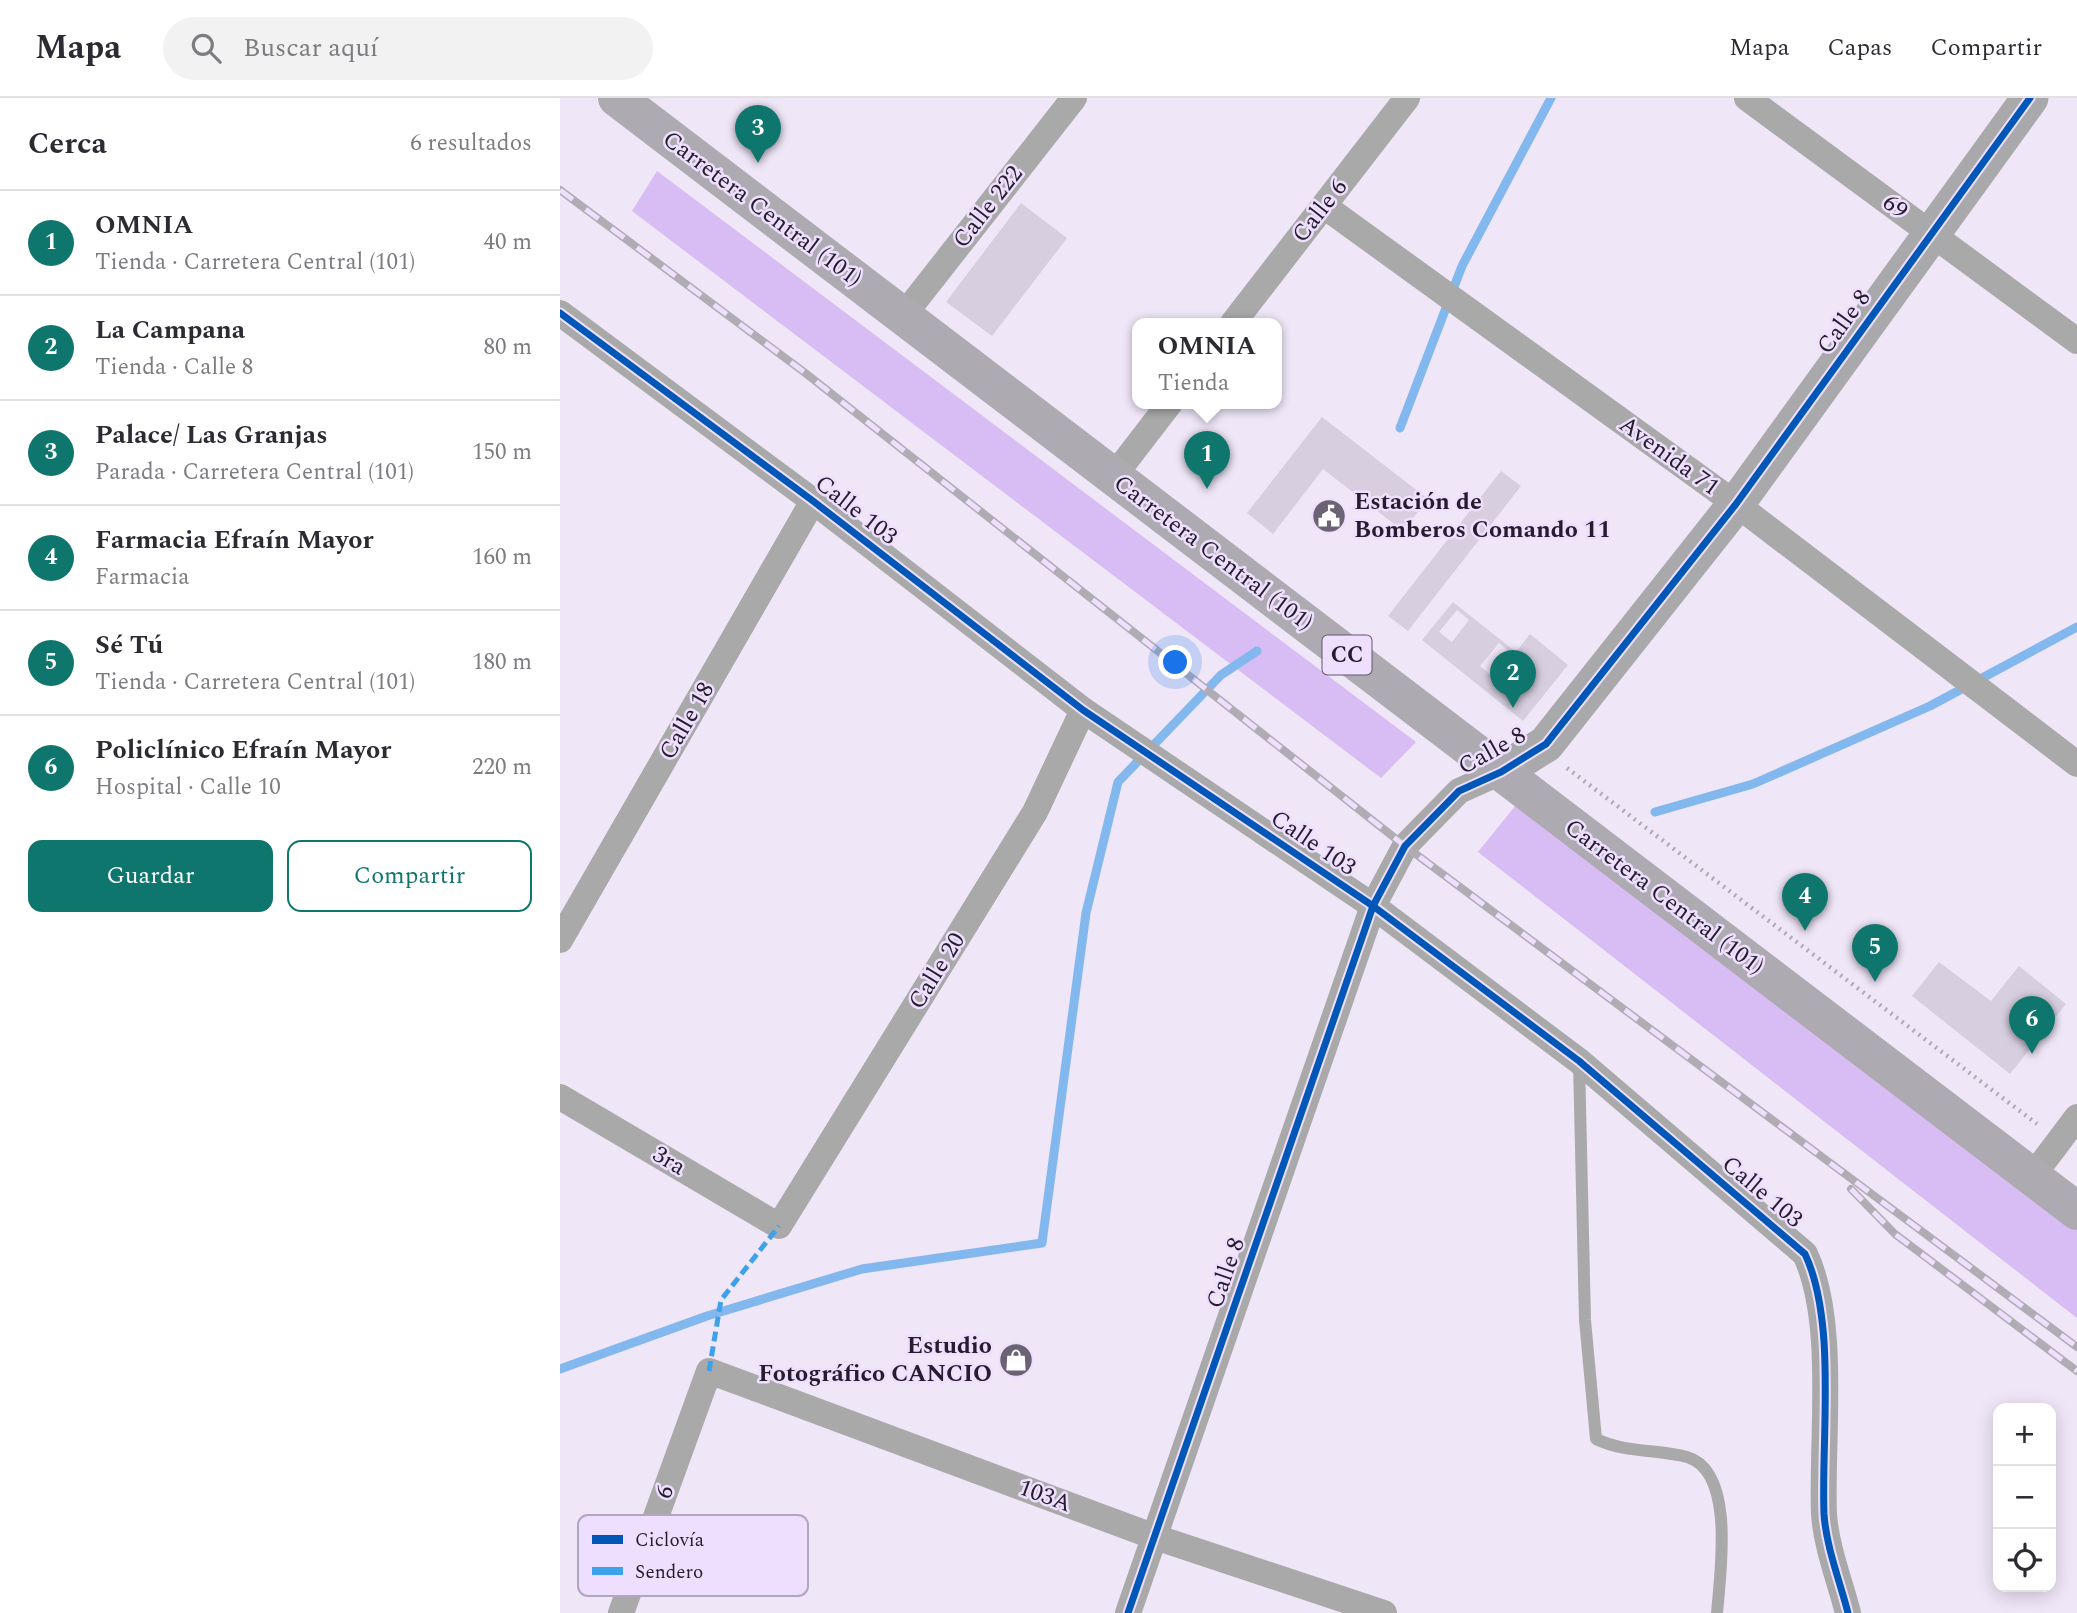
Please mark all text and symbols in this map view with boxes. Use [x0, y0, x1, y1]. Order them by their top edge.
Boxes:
search box [163, 17, 653, 80]
text: Mapa [35, 23, 121, 73]
text: Buscar aquí [243, 28, 378, 68]
icon: search [187, 29, 225, 67]
text: Mapa [1729, 30, 1789, 66]
text: Capas [1827, 30, 1892, 66]
text: Compartir [1930, 30, 2042, 66]
pin: 3 [735, 105, 781, 163]
text: Cerca [28, 121, 107, 167]
street label: Carretera Central (101) [655, 122, 869, 296]
text: 6 resultados [410, 126, 532, 161]
street label: Calle 222 [944, 158, 1032, 256]
street label: Calle 6 [1283, 171, 1357, 251]
street label: 69 [1875, 185, 1915, 229]
text: OMNIA [95, 205, 193, 245]
text: 1 [45, 225, 57, 260]
text: 40 m [483, 225, 532, 260]
text: Tienda · Carretera Central (101) [95, 245, 415, 280]
street label: Calle 8 [1808, 282, 1880, 362]
text: La Campana [95, 310, 245, 350]
popup [1132, 318, 1282, 409]
text: OMNIA [1158, 326, 1256, 366]
text: 2 [45, 330, 57, 365]
text: 80 m [483, 330, 532, 365]
text: Tienda · Calle 8 [95, 350, 253, 385]
text: Tienda [1158, 366, 1229, 401]
street label: Avenida 71 [1611, 407, 1727, 505]
text: Palace/ Las Granjas [95, 415, 328, 455]
pin: 1 [1184, 431, 1230, 489]
text: 3 [45, 435, 57, 470]
text: 150 m [472, 435, 532, 470]
text: Parada · Carretera Central (101) [95, 455, 414, 490]
street label: Calle 103 [807, 466, 905, 554]
street label: Carretera Central (101) [1106, 466, 1320, 640]
place label: Estación de Bomberos Comando 11 [1354, 484, 1611, 548]
public building icon: Estación de Bomberos Comando 11 [1310, 497, 1348, 535]
text: Farmacia Efraín Mayor [95, 520, 374, 560]
text: 4 [45, 540, 57, 575]
text: 160 m [472, 540, 532, 575]
text: Farmacia [95, 560, 189, 595]
text: Sé Tú [95, 625, 163, 665]
road number: CC [1322, 636, 1372, 674]
text: 5 [45, 645, 57, 680]
text: 180 m [472, 645, 532, 680]
your location [1158, 645, 1192, 679]
pin: 2 [1490, 650, 1536, 708]
text: Tienda · Carretera Central (101) [95, 665, 415, 700]
street label: Calle 18 [650, 675, 724, 767]
street label: Calle 8 [1451, 718, 1533, 784]
text: Policlínico Efraín Mayor [95, 730, 391, 770]
text: 6 [45, 750, 57, 785]
text: 220 m [472, 750, 532, 785]
text: Hospital · Calle 10 [95, 770, 281, 805]
street label: Calle 103 [1263, 801, 1363, 885]
street label: Carretera Central (101) [1557, 810, 1771, 984]
button: Guardar [28, 840, 273, 912]
button: Compartir [287, 840, 532, 912]
pin: 4 [1782, 873, 1828, 931]
pin: 5 [1852, 924, 1898, 982]
street label: Calle 20 [899, 926, 975, 1016]
pin: 6 [2009, 996, 2055, 1054]
street label: 3ra [645, 1137, 693, 1185]
street label: Calle 103 [1713, 1147, 1811, 1237]
street label: Calle 8 [1197, 1233, 1255, 1313]
place label: Estudio Fotográfico CANCIO [758, 1328, 992, 1392]
shop icon: Estudio Fotográfico CANCIO [997, 1341, 1035, 1379]
map controls [1993, 1403, 2056, 1592]
button: + [1993, 1403, 2056, 1466]
button: − [1993, 1466, 2056, 1529]
street label: 103A [1013, 1470, 1077, 1522]
street label: 6 [646, 1480, 684, 1504]
legend [578, 1515, 808, 1596]
text: Ciclovía [635, 1526, 705, 1555]
button: locate [1993, 1529, 2056, 1592]
text: Sendero [635, 1558, 703, 1587]

